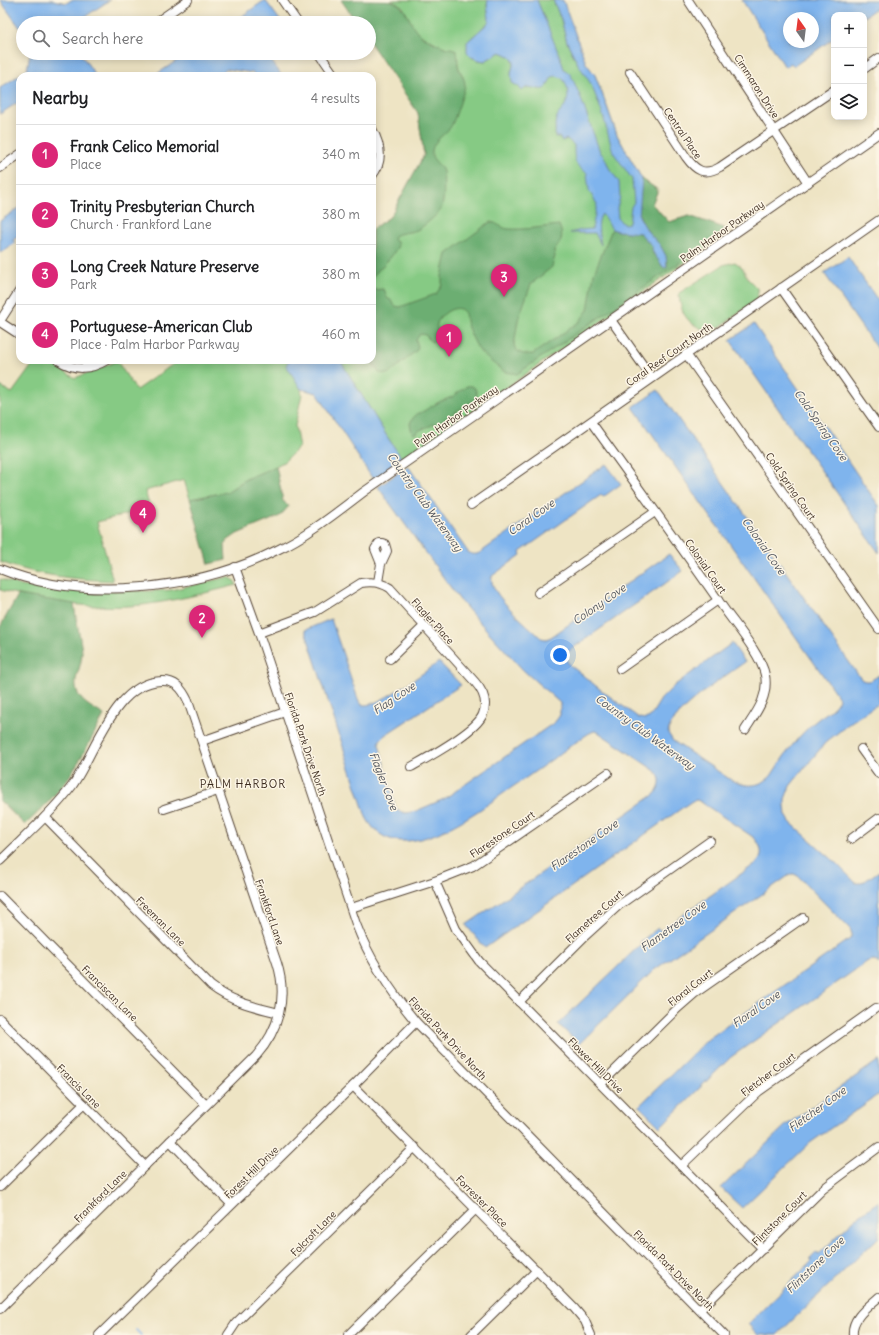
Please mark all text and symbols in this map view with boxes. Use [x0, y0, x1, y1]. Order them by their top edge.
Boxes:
north arrow [783, 12, 819, 48]
map controls [831, 12, 867, 120]
button: + [831, 12, 867, 48]
search box [16, 16, 376, 60]
icon: search [30, 27, 52, 49]
text: Search here [62, 29, 143, 48]
button: − [831, 48, 867, 84]
street label: Cimmaron Drive [731, 52, 782, 121]
button: layers [831, 84, 867, 120]
text: Nearby [32, 87, 88, 109]
text: 4 results [311, 90, 360, 107]
street label: Central Place [661, 105, 705, 161]
text: Frank Celico Memorial [70, 137, 219, 156]
text: 1 [42, 146, 48, 163]
text: 340 m [322, 146, 360, 163]
text: Place [70, 156, 101, 173]
text: Trinity Presbyterian Church [70, 197, 255, 216]
street label: Palm Harbor Parkway [678, 198, 767, 265]
text: 2 [41, 206, 49, 223]
text: 380 m [322, 206, 360, 223]
text: Church · Frankford Lane [70, 216, 212, 233]
text: Long Creek Nature Preserve [70, 257, 259, 276]
pin: 3 [491, 264, 517, 297]
text: 3 [41, 266, 49, 283]
text: 380 m [322, 266, 360, 283]
text: Park [70, 276, 97, 293]
text: Portuguese-American Club [70, 317, 252, 336]
street label: Coral Reef Court North [624, 320, 715, 389]
pin: 1 [436, 324, 462, 357]
text: 4 [41, 326, 49, 343]
text: 460 m [322, 326, 360, 343]
text: Place · Palm Harbor Parkway [70, 336, 240, 353]
street label: Palm Harbor Parkway [412, 383, 501, 450]
water label: Cold Spring Cove [791, 387, 851, 464]
water label: Country Club Waterway [384, 450, 466, 555]
street label: Cold Spring Court [763, 450, 819, 523]
water label: Coral Cove [505, 495, 558, 538]
pin: 4 [130, 500, 156, 533]
water label: Colonial Cove [739, 515, 789, 578]
street label: Colonial Court [682, 536, 730, 597]
water label: Colony Cove [570, 580, 629, 627]
street label: Flagler Place [409, 596, 457, 647]
pin: 2 [189, 605, 215, 638]
your location [550, 645, 570, 665]
water label: Flag Cove [370, 678, 419, 717]
street label: Florida Park Drive North [282, 691, 329, 798]
water label: Country Club Waterway [593, 691, 698, 773]
water label: Flagler Cove [367, 750, 402, 813]
district label: PALM HARBOR [200, 777, 286, 791]
street label: Flarestone Court [467, 808, 538, 861]
water label: Flarestone Cove [547, 816, 621, 874]
street label: Frankford Lane [252, 877, 287, 947]
street label: Flametree Court [563, 887, 626, 946]
street label: Freeman Lane [133, 894, 188, 949]
water label: Flametree Cove [638, 897, 709, 954]
street label: Franciscan Lane [79, 963, 140, 1024]
street label: Floral Court [665, 966, 716, 1009]
water label: Floral Cove [729, 987, 783, 1031]
street label: Florida Park Drive North [406, 994, 490, 1083]
street label: Flower Hill Drive [565, 1035, 626, 1096]
street label: Fletcher Court [739, 1049, 799, 1099]
street label: Francis Lane [54, 1062, 103, 1111]
water label: Fletcher Cove [785, 1083, 849, 1135]
street label: Forest Hill Drive [222, 1143, 281, 1201]
street label: Frankford Lane [71, 1167, 129, 1225]
street label: Forrester Place [453, 1173, 510, 1230]
street label: Flintstone Court [749, 1188, 810, 1248]
street label: Folcroft Lane [288, 1208, 339, 1259]
street label: Florida Park Drive North [631, 1227, 717, 1313]
water label: Flintstone Cove [783, 1233, 848, 1296]

